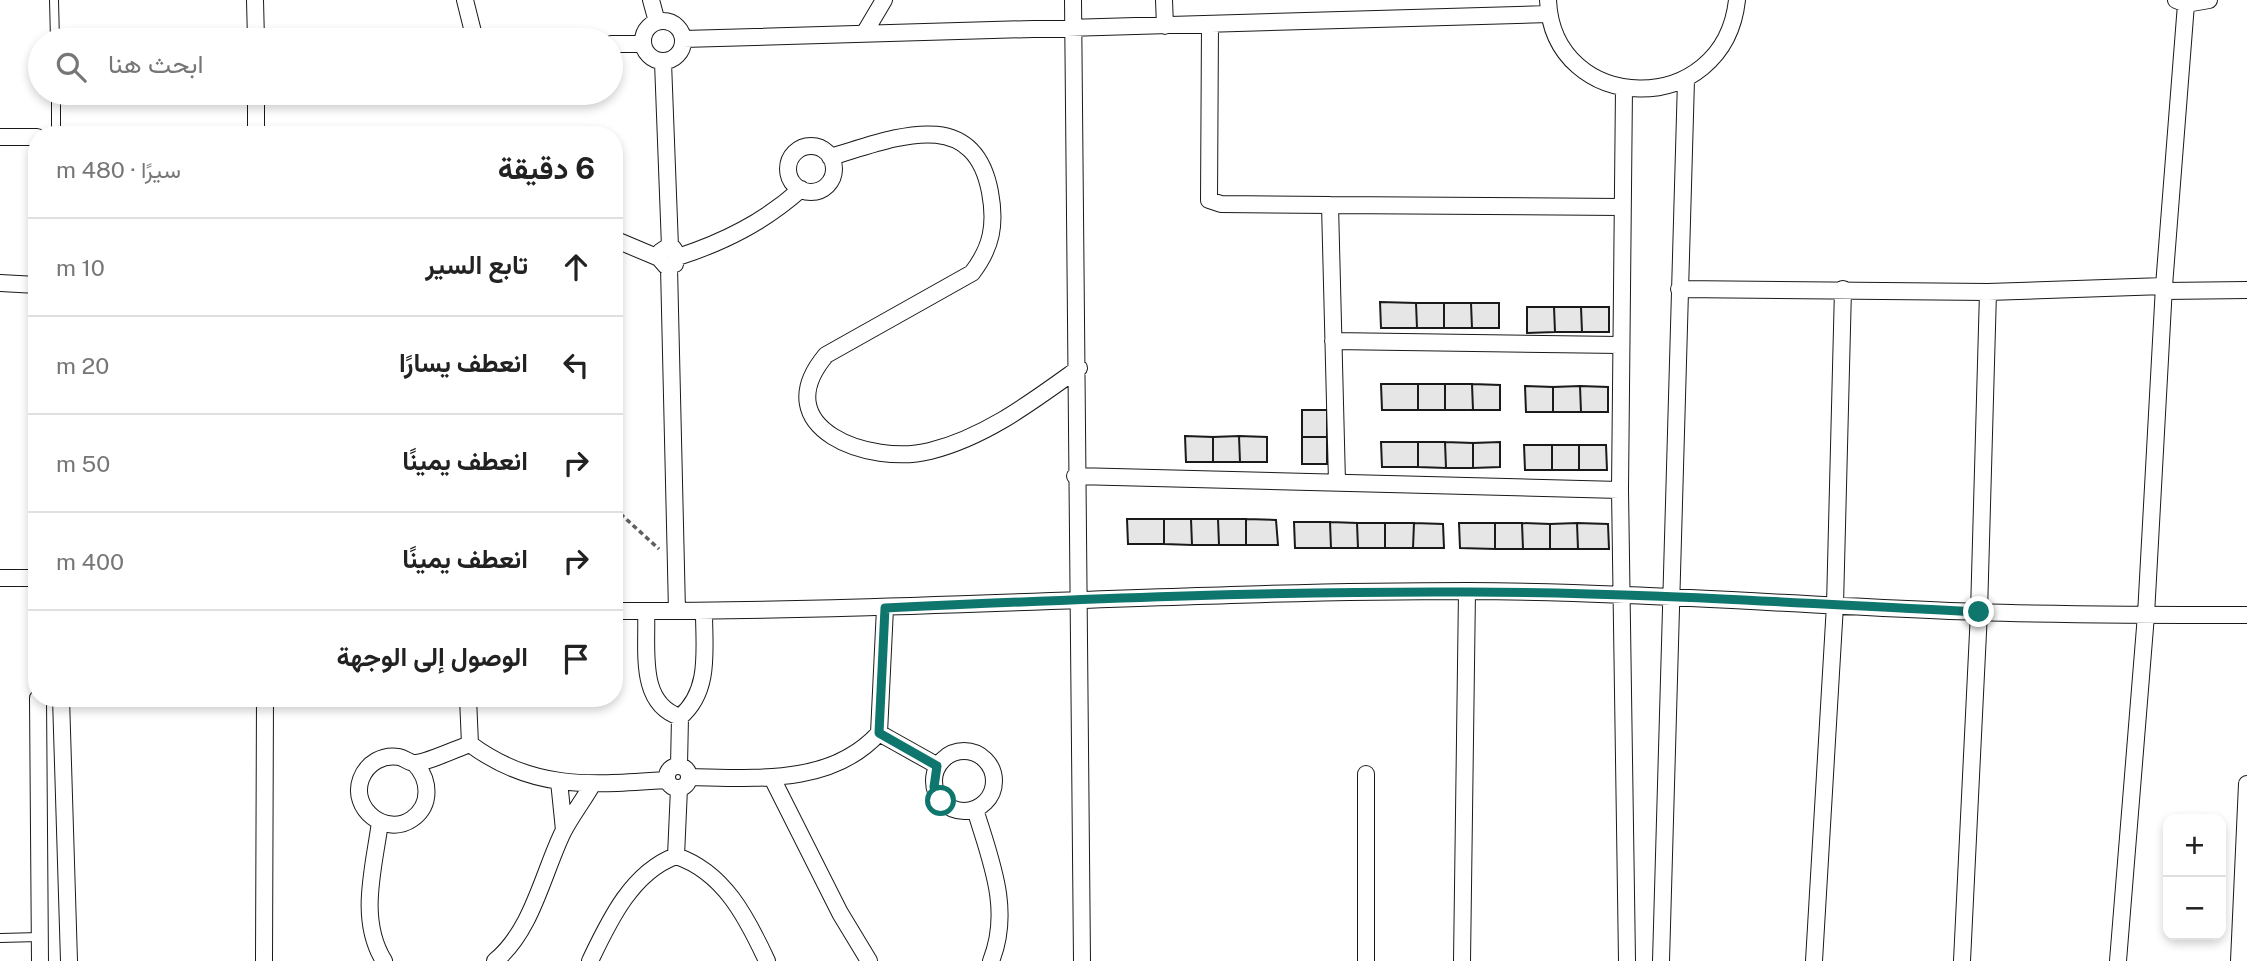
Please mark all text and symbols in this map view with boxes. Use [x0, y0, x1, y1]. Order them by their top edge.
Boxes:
search box [28, 28, 623, 105]
icon: search [52, 48, 90, 86]
text: ابحث هنا [108, 48, 204, 79]
text: 6 دقيقة [498, 150, 595, 186]
text: سيرًا · 480 m [56, 156, 181, 183]
icon: ahead [557, 248, 595, 286]
text: تابع السير [425, 249, 528, 280]
text: 10 m [56, 254, 105, 281]
icon: left [557, 346, 595, 384]
text: انعطف يسارًا [399, 347, 528, 378]
text: 20 m [56, 352, 109, 379]
icon: right [557, 444, 595, 482]
text: انعطف يمينًا [402, 445, 528, 476]
text: 50 m [56, 450, 110, 477]
icon: right [557, 542, 595, 580]
text: انعطف يمينًا [402, 543, 528, 574]
text: 400 m [56, 548, 124, 575]
route end [1963, 596, 1994, 627]
icon: arrive [557, 640, 595, 678]
text: الوصول إلى الوجهة [337, 641, 528, 672]
route start [925, 785, 956, 816]
map controls [2163, 814, 2226, 940]
button: + [2163, 814, 2226, 877]
button: − [2163, 877, 2226, 940]

